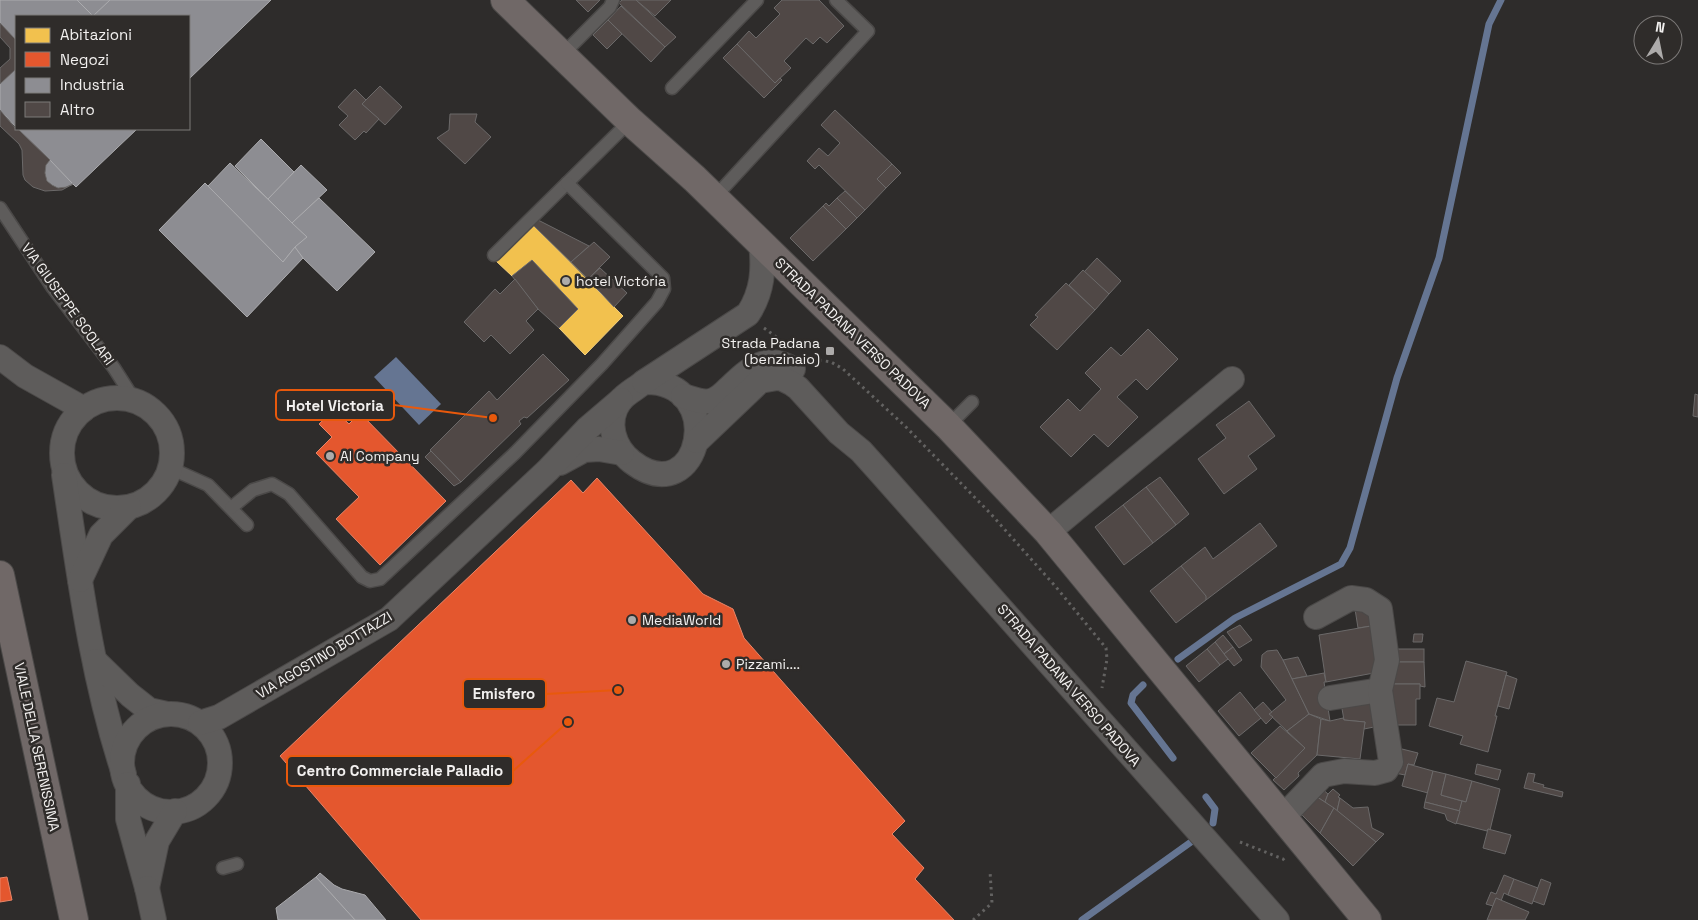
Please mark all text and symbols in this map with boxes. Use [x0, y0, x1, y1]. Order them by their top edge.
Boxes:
legend [15, 15, 190, 130]
north arrow [1633, 15, 1683, 65]
text: N [1654, 18, 1666, 37]
text: Abitazioni [60, 25, 132, 44]
text: Negozi [60, 50, 109, 69]
text: Industria [60, 75, 125, 94]
text: Altro [60, 100, 95, 119]
street label: VIA GIUSEPPE SCOLARI [18, 239, 118, 369]
street label: STRADA PADANA VERSO PADOVA [771, 254, 935, 412]
place label: hotel Victória [576, 272, 666, 290]
marker: hotel Victória [560, 275, 572, 287]
place label: Strada Padana (benzinaio) [722, 334, 820, 368]
marker: Strada Padana (benzinaio) [824, 345, 836, 357]
callout: Hotel Victoria [276, 390, 394, 420]
text: Hotel Victoria [286, 396, 384, 415]
place label: Al Company [340, 447, 420, 465]
marker: Al Company [324, 450, 336, 462]
street label: STRADA PADANA VERSO PADOVA [993, 600, 1145, 770]
street label: VIA AGOSTINO BOTTAZZI [253, 607, 395, 703]
place label: MediaWorld [642, 611, 721, 629]
marker: MediaWorld [626, 614, 638, 626]
place label: Pizzami.... [736, 655, 800, 673]
marker: Pizzami.... [720, 658, 732, 670]
street label: VIALE DELLA SERENISSIMA [10, 661, 64, 833]
callout: Emisfero [463, 679, 546, 709]
text: Emisfero [473, 684, 535, 703]
callout: Centro Commerciale Palladio [287, 756, 513, 786]
text: Centro Commerciale Palladio [297, 761, 503, 780]

